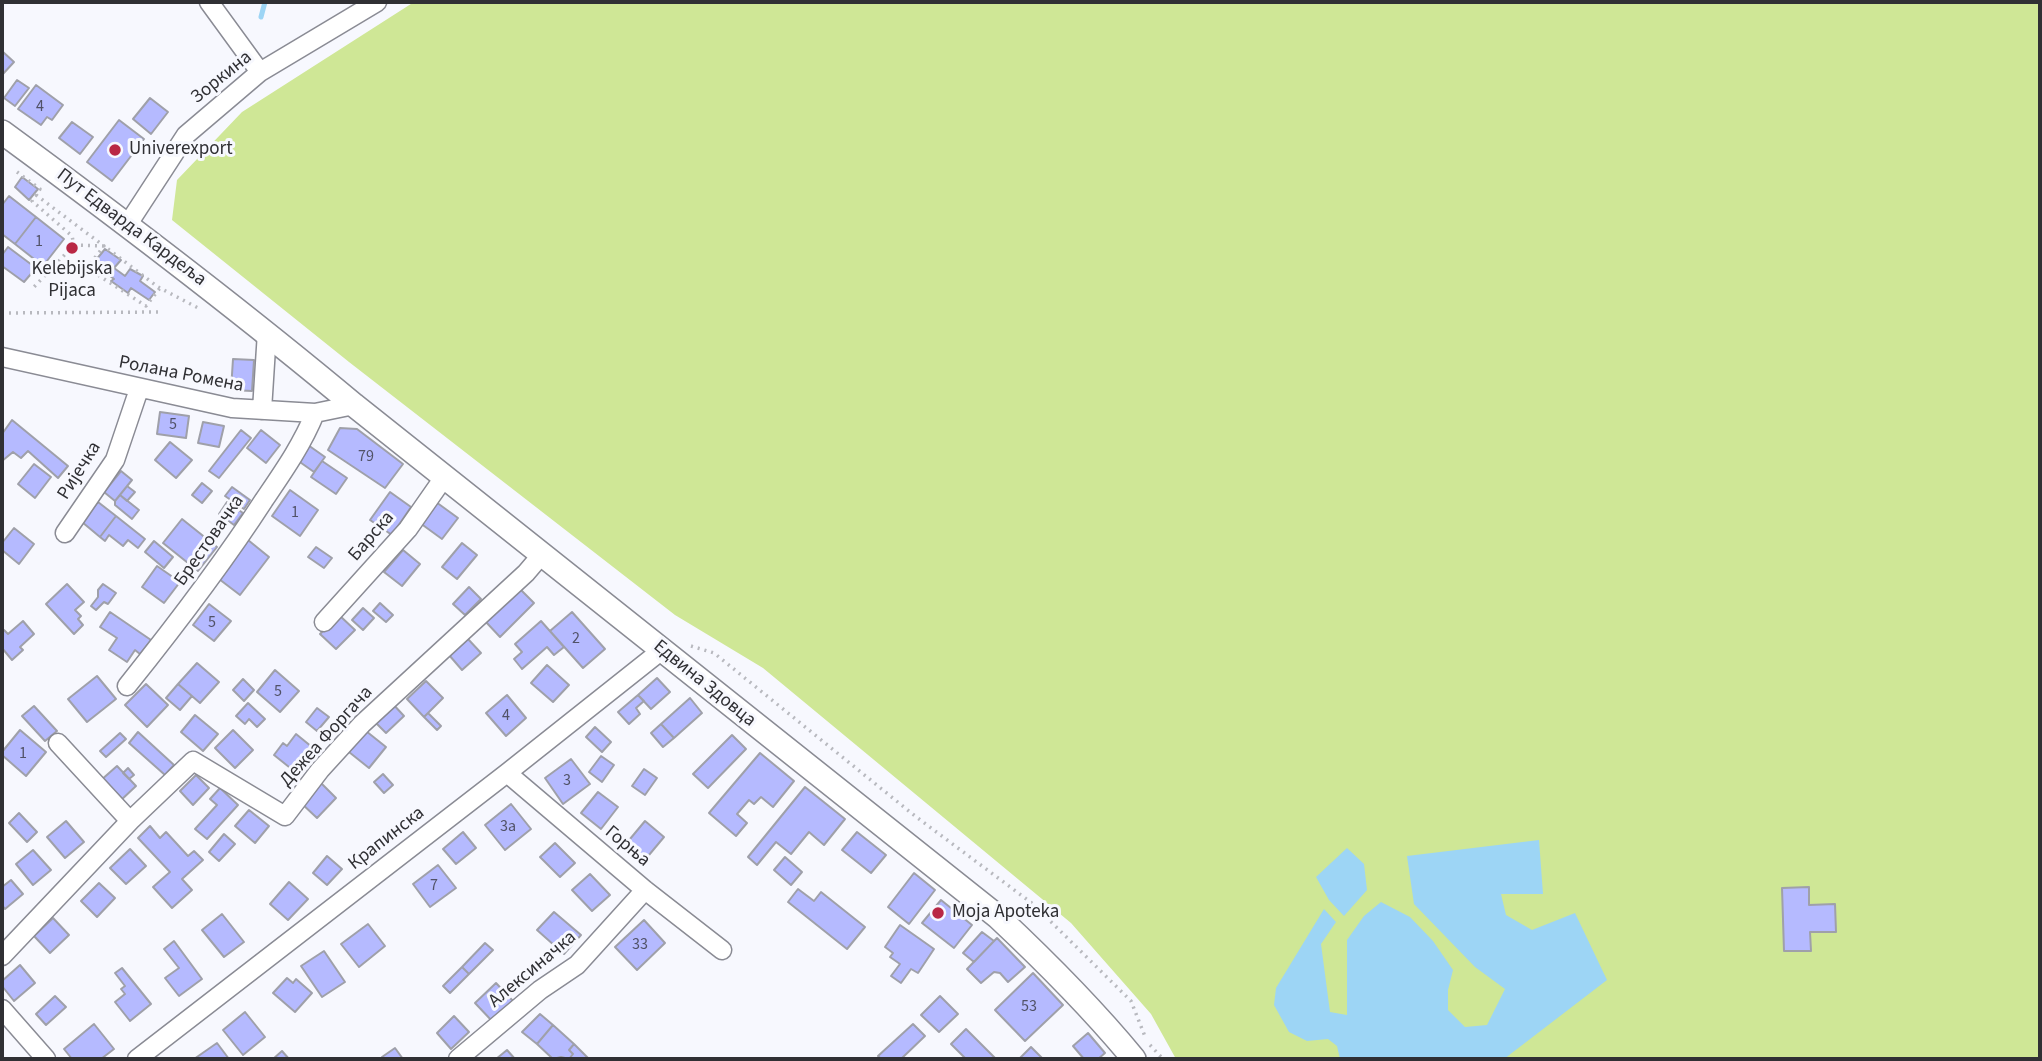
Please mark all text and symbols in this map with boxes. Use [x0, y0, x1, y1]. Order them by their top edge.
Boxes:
street label: Зоркина [187, 47, 257, 109]
house number: 4 [36, 97, 44, 117]
place label: Univerexport [129, 139, 233, 161]
marker: Univerexport [107, 142, 123, 158]
street label: Пут Едварда Кардеља [52, 164, 210, 292]
house number: 1 [35, 232, 43, 252]
marker: Kelebijska Pijaca [64, 240, 80, 256]
place label: Kelebijska Pijaca [31, 259, 113, 303]
street label: Ролана Ромена [117, 352, 245, 398]
house number: 5 [169, 415, 177, 435]
street label: Ријечка [53, 438, 107, 504]
house number: 79 [358, 447, 374, 467]
street label: Брестовачка [170, 491, 250, 591]
house number: 1 [291, 503, 299, 523]
street label: Барска [344, 507, 400, 567]
house number: 5 [208, 613, 216, 633]
house number: 2 [572, 629, 580, 649]
street label: Едвина Здовца [648, 636, 760, 732]
house number: 5 [274, 682, 282, 702]
street label: Дежеа Форгача [276, 682, 378, 792]
house number: 4 [502, 706, 510, 726]
house number: 1 [19, 744, 27, 764]
house number: 3 [563, 771, 571, 791]
street label: Крапинска [344, 802, 430, 876]
house number: 3a [500, 817, 516, 837]
street label: Горња [600, 821, 654, 873]
house number: 7 [430, 876, 438, 896]
place label: Moja Apoteka [952, 902, 1059, 924]
marker: Moja Apoteka [930, 905, 946, 921]
street label: Алексиначка [485, 927, 581, 1013]
house number: 33 [632, 935, 648, 955]
house number: 53 [1021, 997, 1037, 1017]

